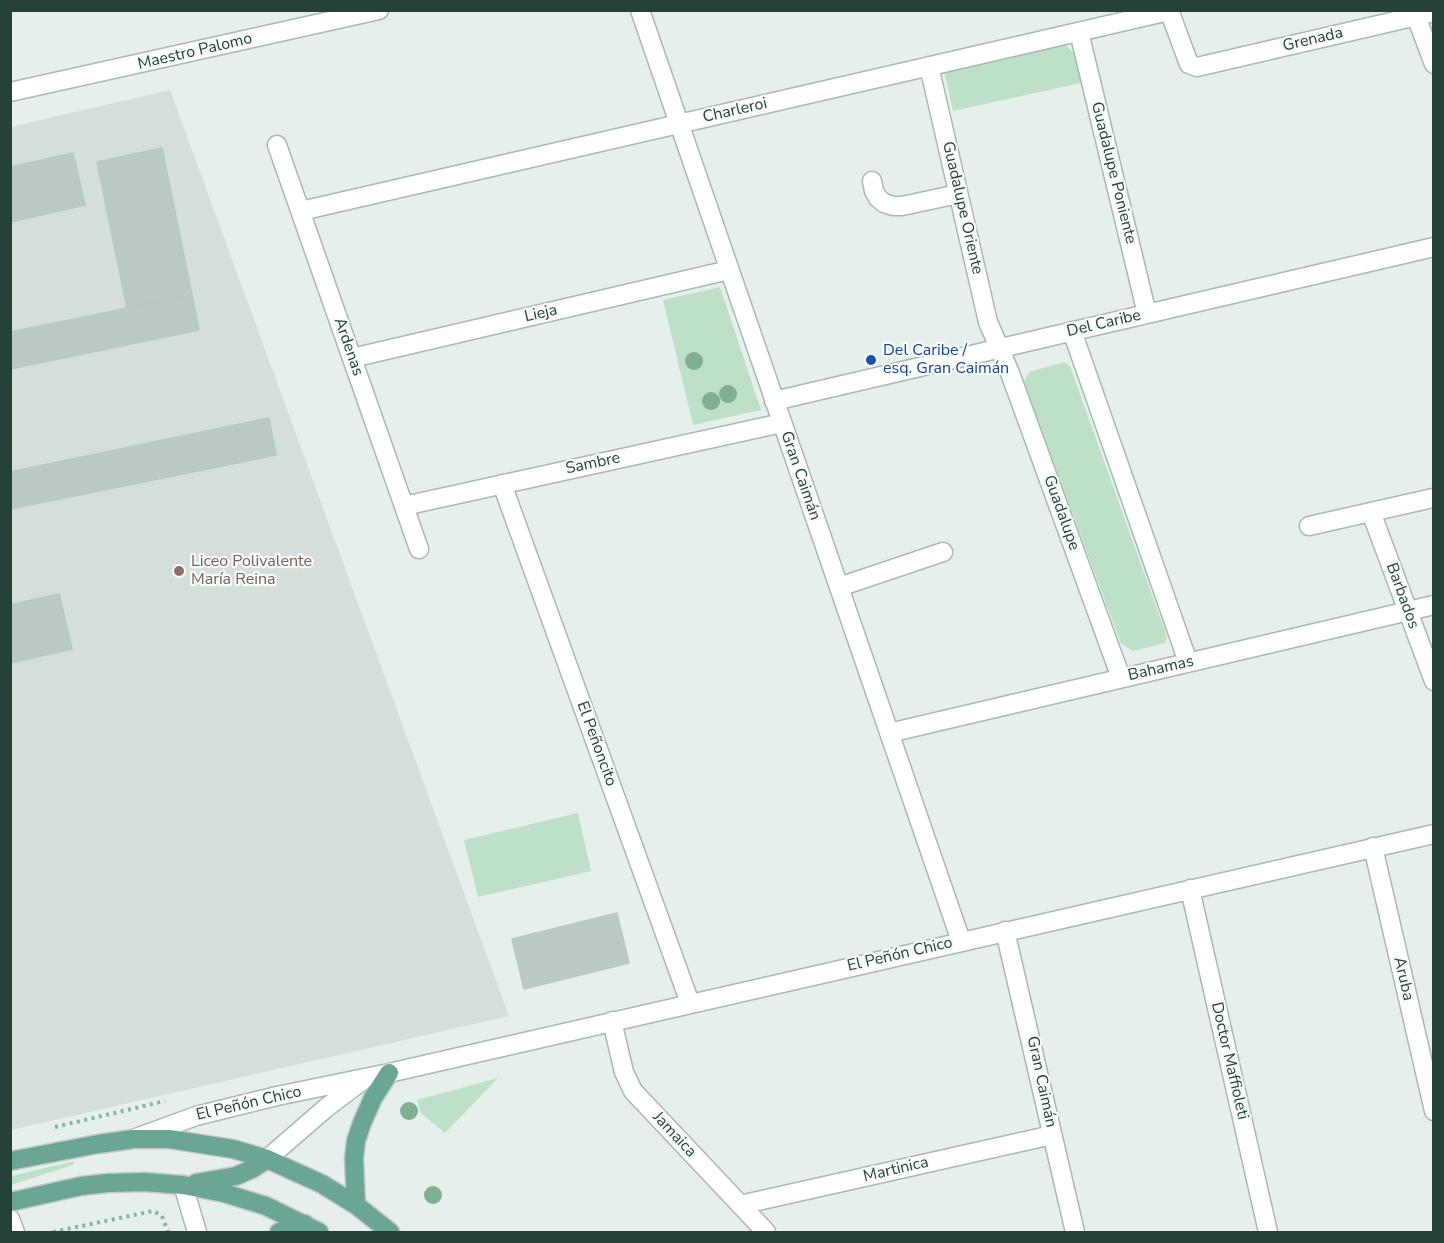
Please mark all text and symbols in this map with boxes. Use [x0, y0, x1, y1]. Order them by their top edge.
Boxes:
street label: Grenada [1281, 24, 1345, 56]
street label: Maestro Palomo [136, 29, 254, 75]
street label: Charleroi [701, 94, 769, 128]
street label: Guadalupe Poniente [1086, 100, 1140, 246]
street label: Guadalupe Oriente [937, 140, 987, 276]
street label: Lieja [523, 301, 559, 327]
street label: Del Caribe [1065, 306, 1143, 342]
street label: Ardenas [329, 315, 367, 379]
place label: Del Caribe / esq. Gran Caimán [883, 341, 1009, 379]
marker: Del Caribe / esq. Gran Caimán [864, 353, 878, 367]
street label: Gran Caimán [776, 429, 824, 523]
street label: Sambre [564, 449, 622, 479]
street label: Guadalupe [1039, 473, 1083, 553]
place label: Liceo Polivalente María Reina [191, 552, 312, 590]
street label: Barbados [1381, 560, 1423, 632]
marker: Liceo Polivalente María Reina [172, 564, 186, 578]
street label: Bahamas [1126, 652, 1196, 686]
street label: El Peñoncito [572, 699, 620, 789]
street label: El Peñón Chico [846, 934, 954, 976]
street label: Aruba [1389, 955, 1417, 1003]
street label: Doctor Maffioleti [1206, 1000, 1252, 1122]
street label: Gran Caimán [1022, 1035, 1060, 1129]
street label: El Peñón Chico [195, 1083, 303, 1125]
street label: Jamaica [648, 1108, 700, 1162]
street label: Martinica [862, 1153, 930, 1187]

